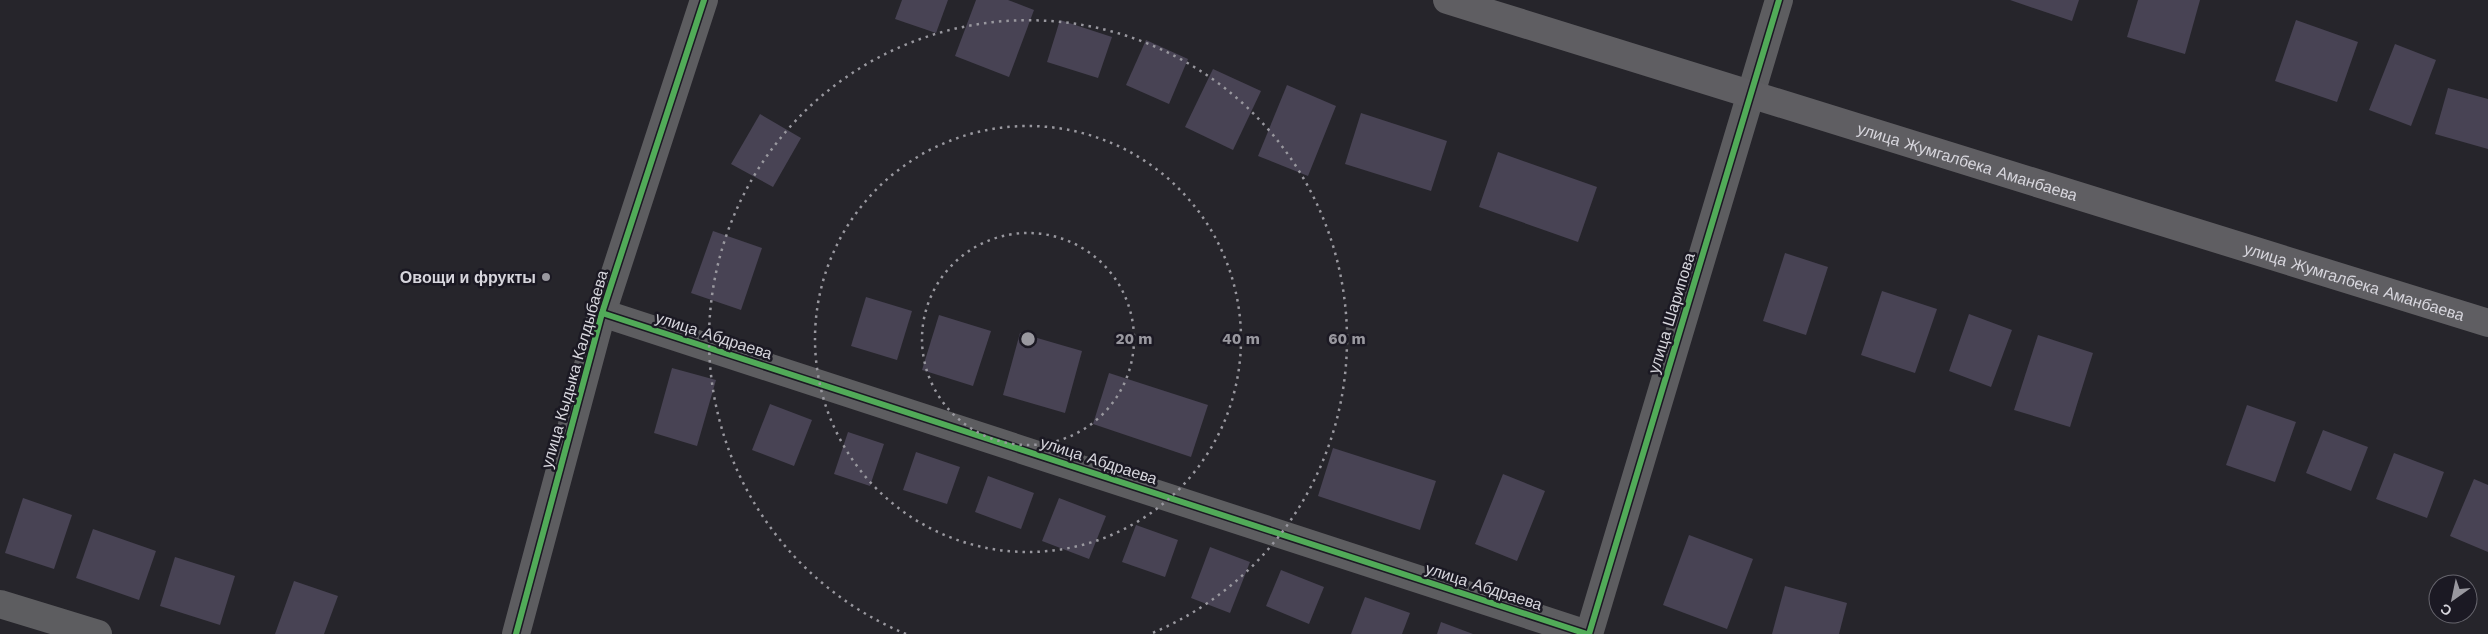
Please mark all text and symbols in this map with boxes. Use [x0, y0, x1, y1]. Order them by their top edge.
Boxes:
street label: улица Жумгалбека Аманбаева [1855, 119, 2080, 205]
street label: улица Жумгалбека Аманбаева [2242, 239, 2467, 325]
street label: улица Шарипова [1644, 250, 1699, 376]
place label: Овощи и фрукты [400, 268, 536, 287]
street label: улица Кыдыка Калдыбаева [537, 268, 612, 470]
marker: Овощи и фрукты [540, 271, 552, 283]
street label: улица Абдраева [653, 308, 775, 363]
centre of rings [1019, 330, 1037, 348]
text: 20 m [1115, 330, 1153, 348]
text: 40 m [1222, 330, 1260, 348]
text: 60 m [1328, 330, 1366, 348]
street label: улица Абдраева [1038, 433, 1160, 488]
street label: улица Абдраева [1423, 559, 1545, 614]
north arrow [2428, 574, 2478, 624]
text: С [2437, 600, 2455, 619]

